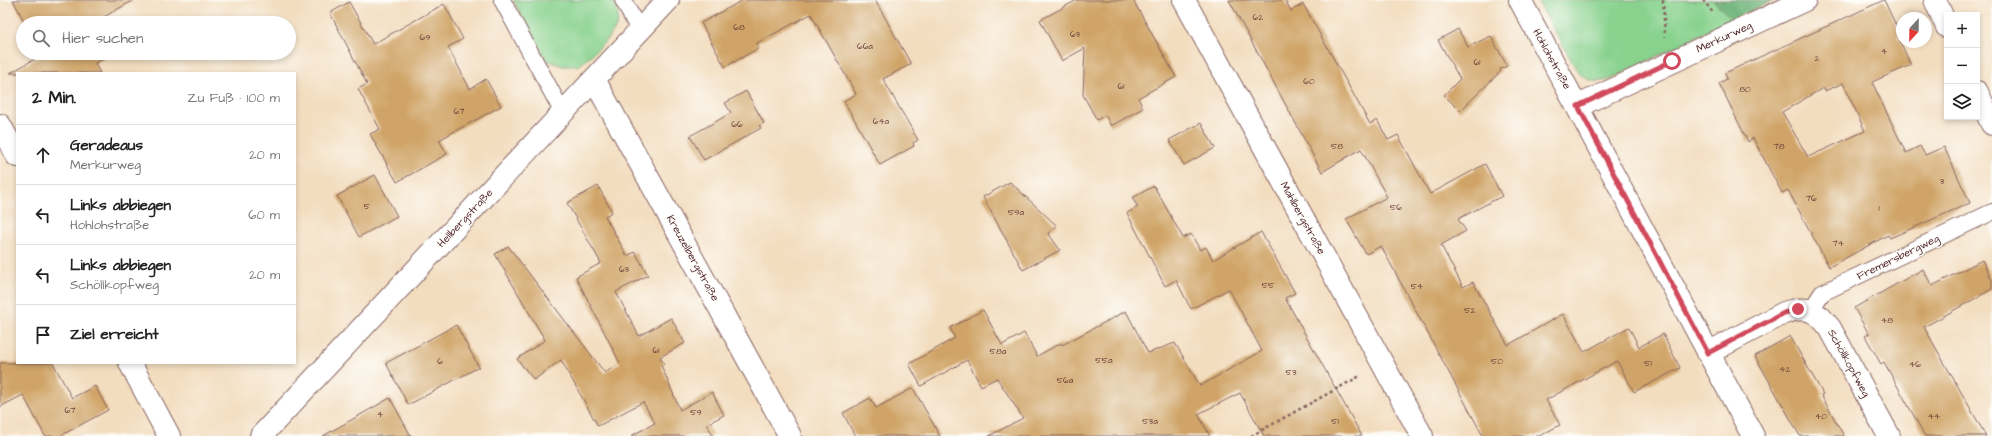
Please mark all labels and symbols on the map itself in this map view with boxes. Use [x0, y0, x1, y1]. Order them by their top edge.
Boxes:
house number: 62 [1253, 11, 1264, 24]
north arrow [1896, 12, 1932, 48]
street label: Merkurweg [1694, 17, 1755, 57]
house number: 68 [733, 21, 745, 34]
street label: Hohlohstraße [1529, 26, 1575, 92]
house number: 63 [1070, 28, 1081, 41]
house number: 69 [420, 31, 430, 44]
house number: 66a [857, 40, 873, 53]
house number: 4 [1881, 45, 1887, 58]
route start [1663, 52, 1681, 70]
house number: 2 [1814, 52, 1820, 65]
house number: 61 [1474, 56, 1480, 69]
house number: 60 [1303, 75, 1315, 88]
house number: 61 [1118, 80, 1124, 93]
house number: 80 [1739, 83, 1751, 96]
house number: 67 [453, 105, 465, 118]
house number: 64a [873, 115, 890, 128]
house number: 66 [731, 118, 743, 131]
house number: 58 [1331, 140, 1343, 153]
house number: 78 [1773, 140, 1785, 153]
house number: 3 [1940, 175, 1945, 188]
street label: Mahlbergstraße [1276, 179, 1329, 258]
street label: Hellbergstraße [434, 185, 497, 251]
house number: 76 [1805, 192, 1817, 205]
house number: 5 [364, 200, 371, 213]
house number: 56 [1390, 201, 1402, 214]
house number: 1 [1878, 202, 1880, 215]
house number: 59a [1008, 206, 1024, 219]
street label: Kreuzelbergstraße [662, 212, 723, 304]
street label: Fremersbergweg [1854, 230, 1943, 284]
house number: 74 [1832, 237, 1844, 250]
house number: 63 [619, 263, 630, 276]
house number: 55 [1262, 279, 1275, 292]
house number: 54 [1411, 280, 1423, 293]
route end [1789, 300, 1807, 318]
house number: 52 [1464, 304, 1477, 317]
house number: 48 [1881, 314, 1893, 327]
street label: Schöllkopfweg [1823, 326, 1874, 400]
house number: 61 [653, 344, 659, 357]
house number: 58a [990, 345, 1007, 358]
house number: 55a [1095, 354, 1113, 367]
house number: 6 [437, 355, 443, 368]
house number: 50 [1491, 355, 1503, 368]
house number: 51 [1644, 357, 1652, 370]
house number: 46 [1909, 358, 1921, 371]
house number: 42 [1779, 363, 1791, 376]
house number: 53 [1286, 366, 1297, 379]
house number: 56a [1057, 374, 1074, 387]
house number: 67 [64, 404, 76, 417]
house number: 59 [690, 406, 702, 419]
house number: 4 [377, 408, 383, 421]
house number: 40 [1815, 410, 1827, 423]
house number: 44 [1928, 410, 1940, 423]
house number: 53a [1142, 415, 1158, 428]
house number: 51 [1331, 415, 1339, 428]

